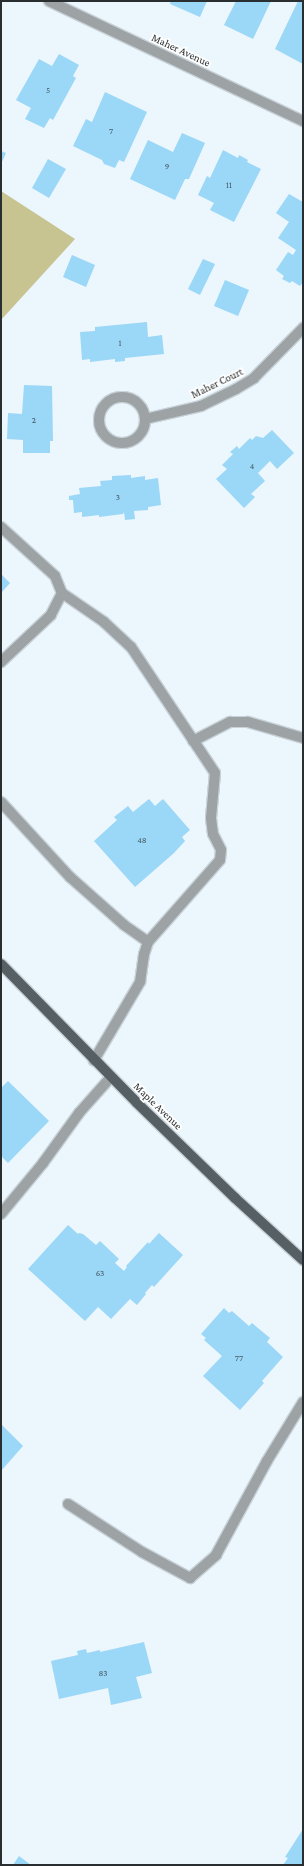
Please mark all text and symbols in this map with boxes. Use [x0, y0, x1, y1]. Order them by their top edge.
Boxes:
street label: Maher Avenue [150, 31, 212, 69]
house number: 5 [46, 85, 50, 95]
house number: 7 [109, 126, 113, 136]
house number: 9 [165, 161, 169, 171]
house number: 11 [226, 180, 232, 190]
house number: 1 [119, 338, 121, 348]
street label: Maher Court [189, 365, 245, 401]
house number: 2 [32, 415, 36, 425]
house number: 4 [250, 461, 254, 471]
house number: 3 [116, 492, 120, 502]
house number: 48 [137, 835, 147, 845]
street label: Maple Avenue [131, 1080, 185, 1132]
house number: 63 [96, 1268, 104, 1278]
house number: 77 [235, 1353, 243, 1363]
house number: 83 [99, 1668, 107, 1678]

